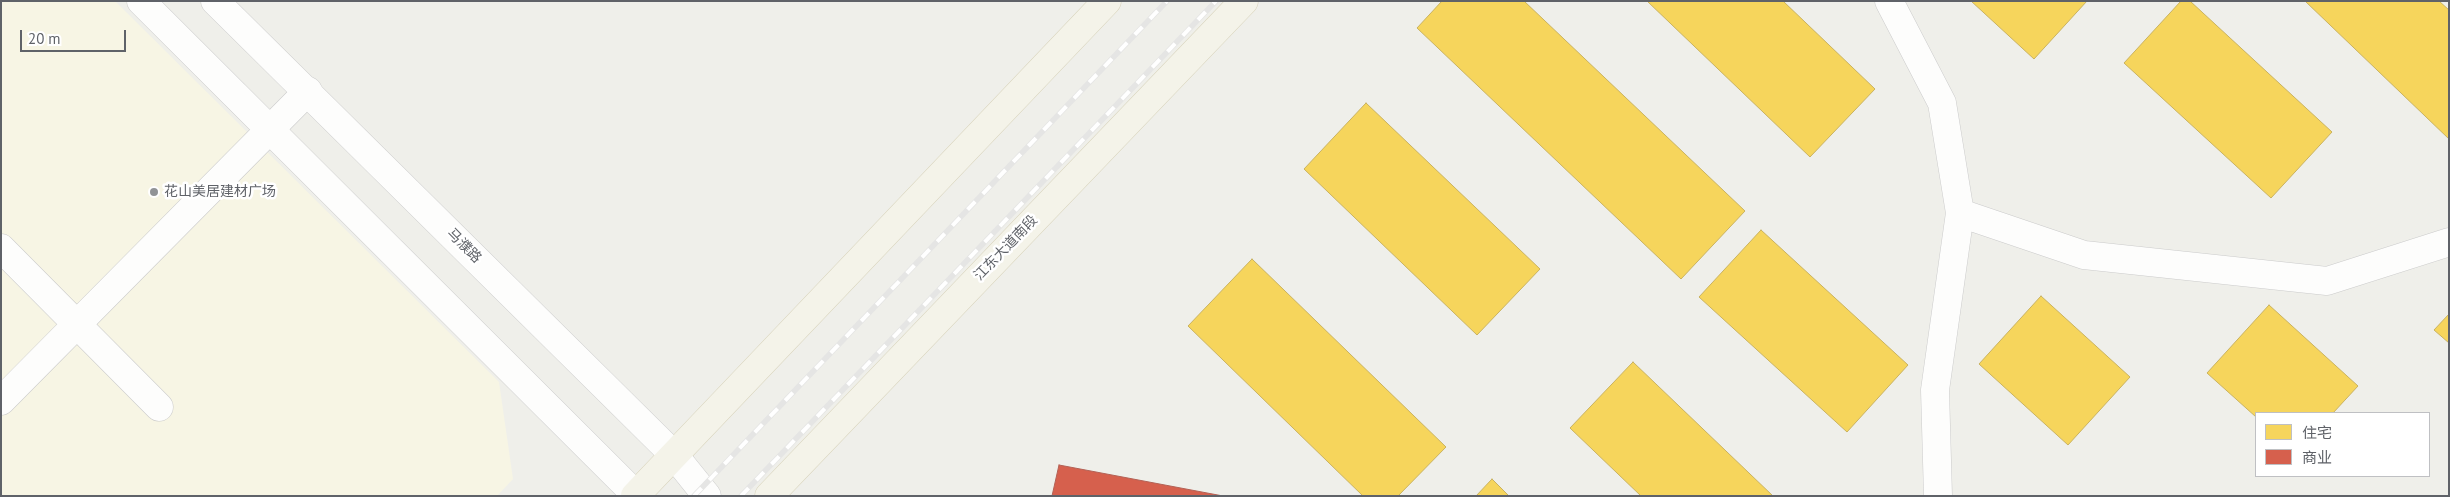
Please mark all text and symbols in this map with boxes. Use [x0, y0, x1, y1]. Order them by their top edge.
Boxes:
scale bar [22, 20, 129, 52]
text: 20 m [28, 29, 61, 48]
place label: 花山美居建材广场 [164, 184, 276, 200]
marker: 花山美居建材广场 [148, 186, 160, 198]
street label: 江东大道南段 [971, 212, 1041, 284]
street label: 马濮路 [443, 225, 485, 267]
legend [2255, 412, 2430, 477]
text: 住宅 [2302, 423, 2332, 442]
text: 商业 [2302, 448, 2332, 467]

